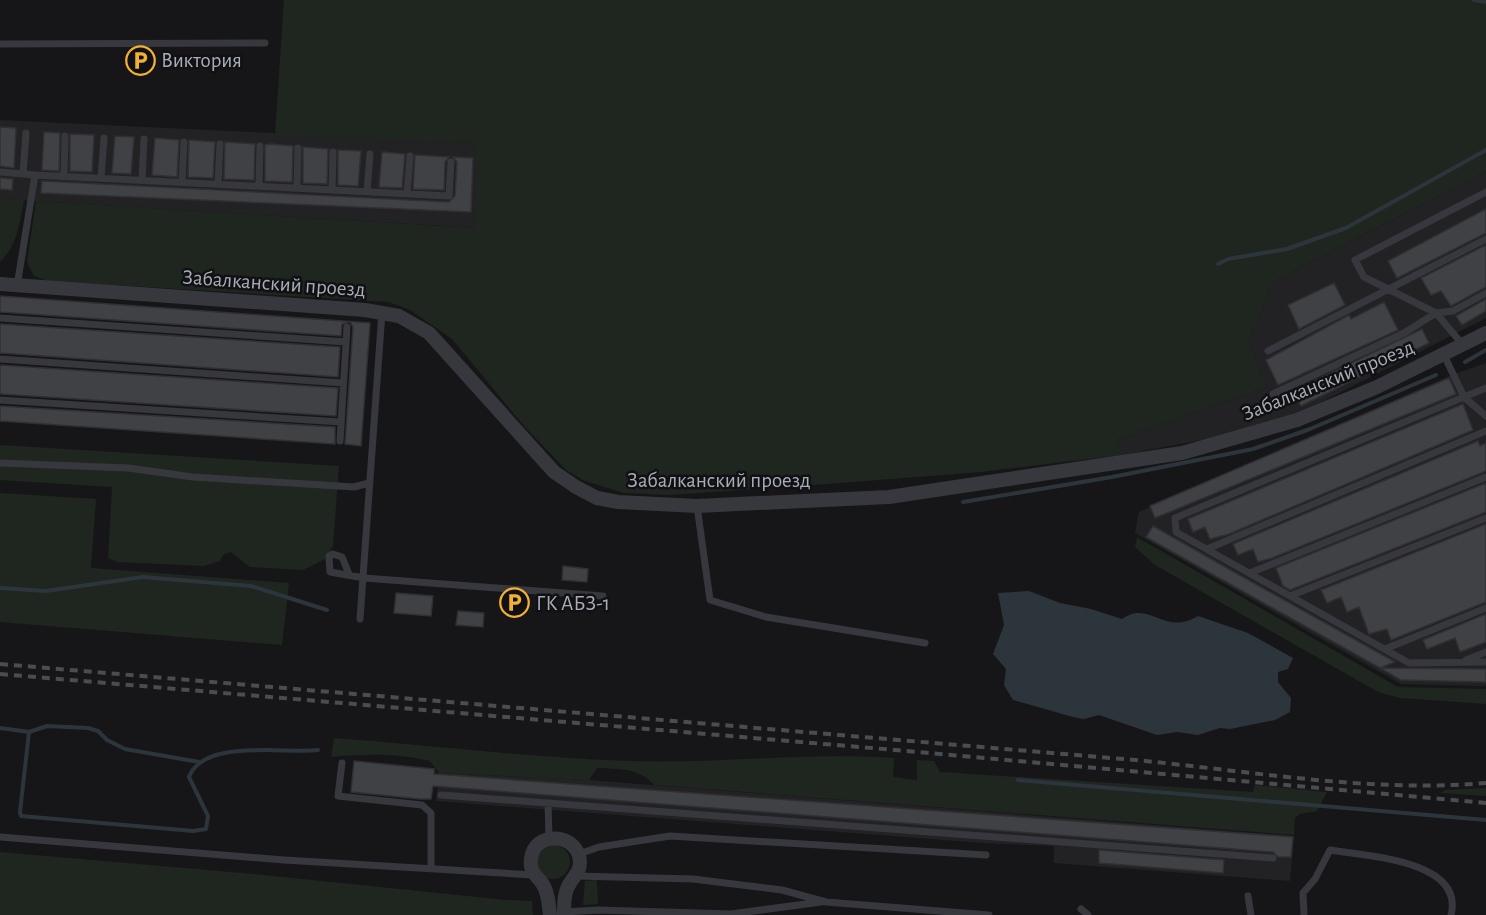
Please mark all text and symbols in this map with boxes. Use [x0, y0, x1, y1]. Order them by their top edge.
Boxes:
parking icon: Виктория [124, 44, 156, 76]
place label: Виктория [161, 50, 242, 71]
street label: Забалканский проезд [182, 267, 366, 300]
street label: Забалканский проезд [1239, 336, 1417, 425]
street label: Забалканский проезд [627, 470, 811, 491]
parking icon: ГК АБЗ-1 [499, 587, 531, 619]
place label: ГК АБЗ-1 [536, 593, 610, 614]

